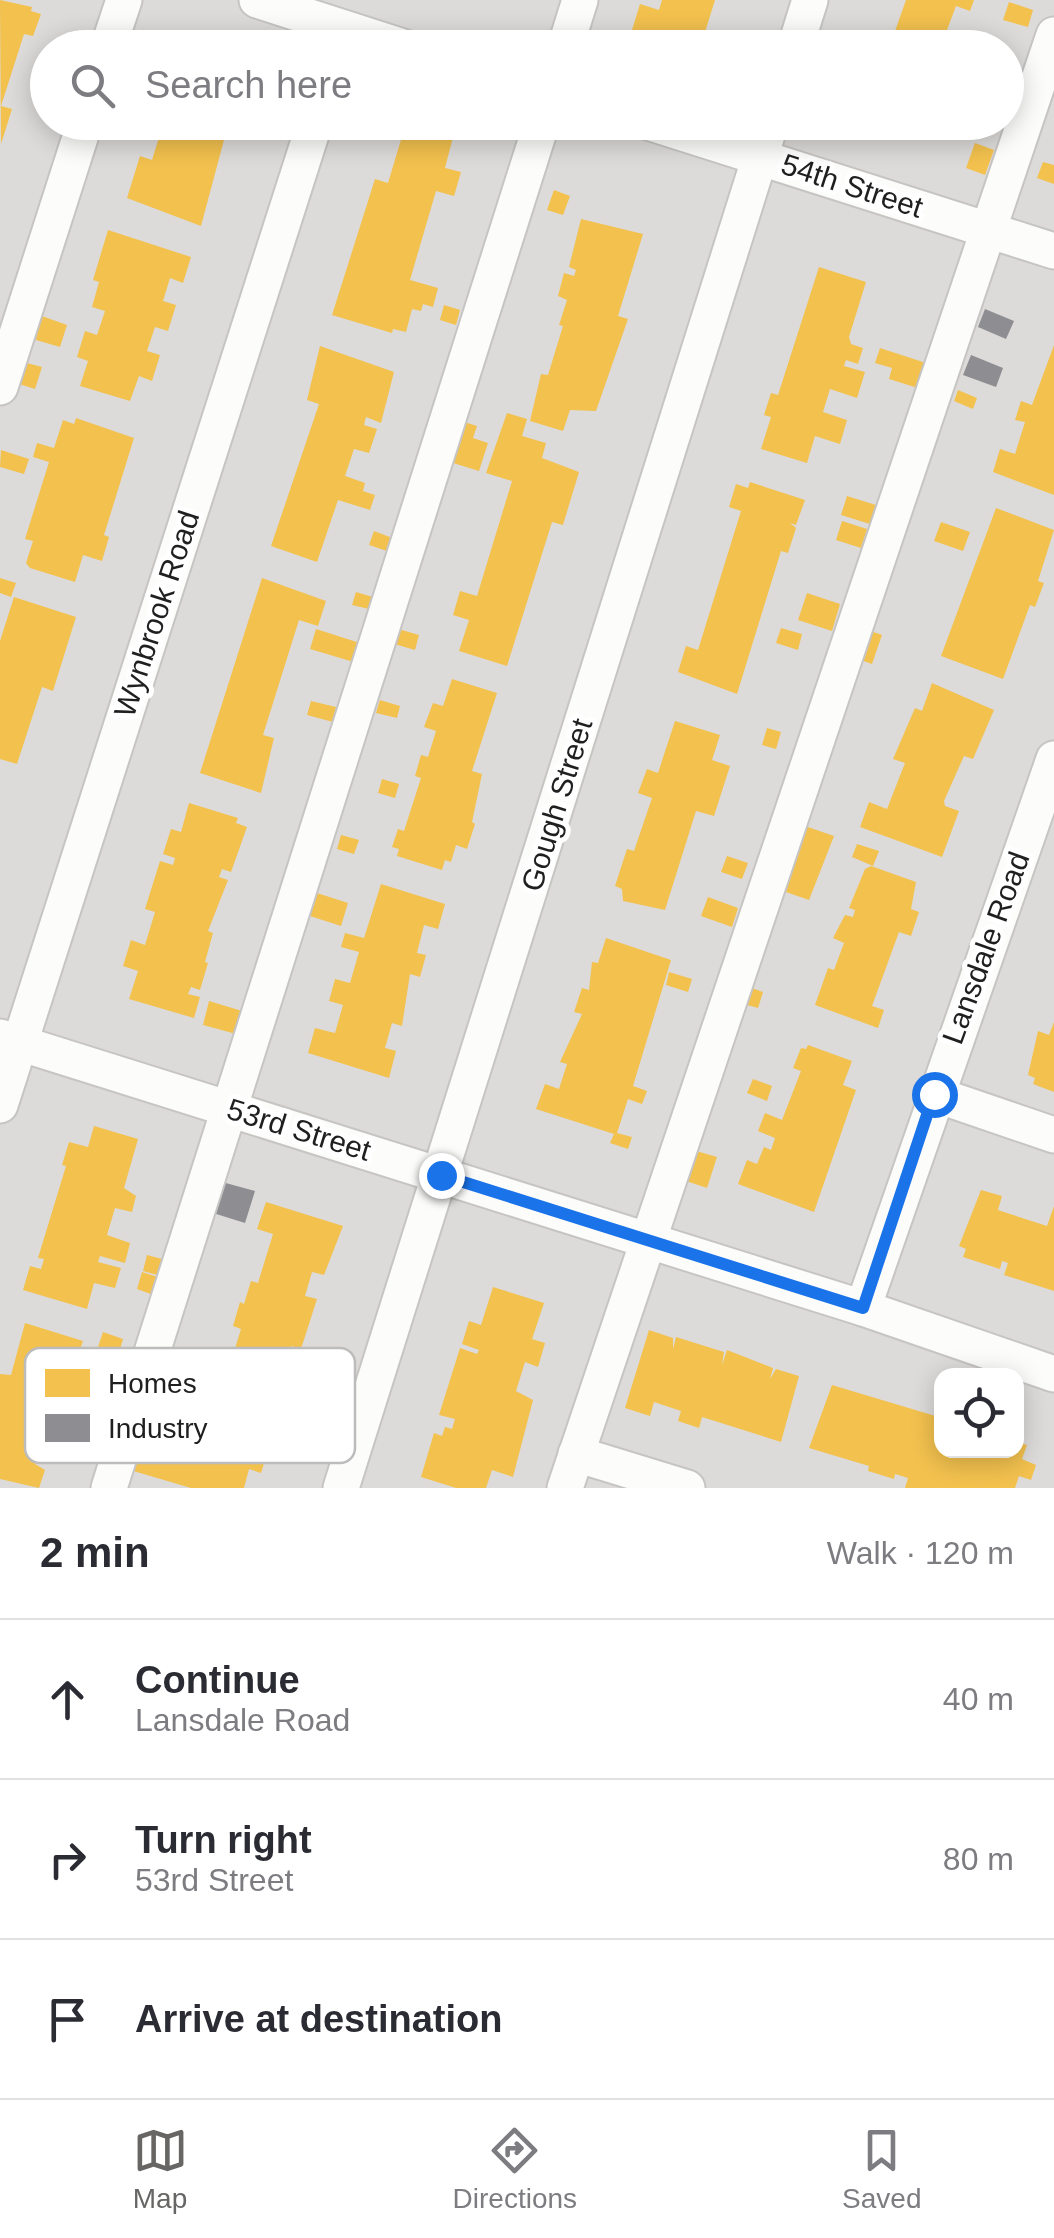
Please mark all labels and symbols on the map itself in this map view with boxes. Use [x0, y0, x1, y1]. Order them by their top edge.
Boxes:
street label: 54th Street [777, 147, 928, 224]
street label: Wynbrook Road [108, 507, 205, 721]
street label: Gough Street [515, 714, 599, 895]
street label: Lansdale Road [936, 847, 1036, 1048]
route start [912, 1072, 958, 1118]
street label: 53rd Street [223, 1092, 376, 1167]
route end [419, 1153, 465, 1199]
legend [25, 1348, 355, 1463]
text: Homes [108, 1368, 197, 1399]
text: Industry [108, 1413, 208, 1444]

